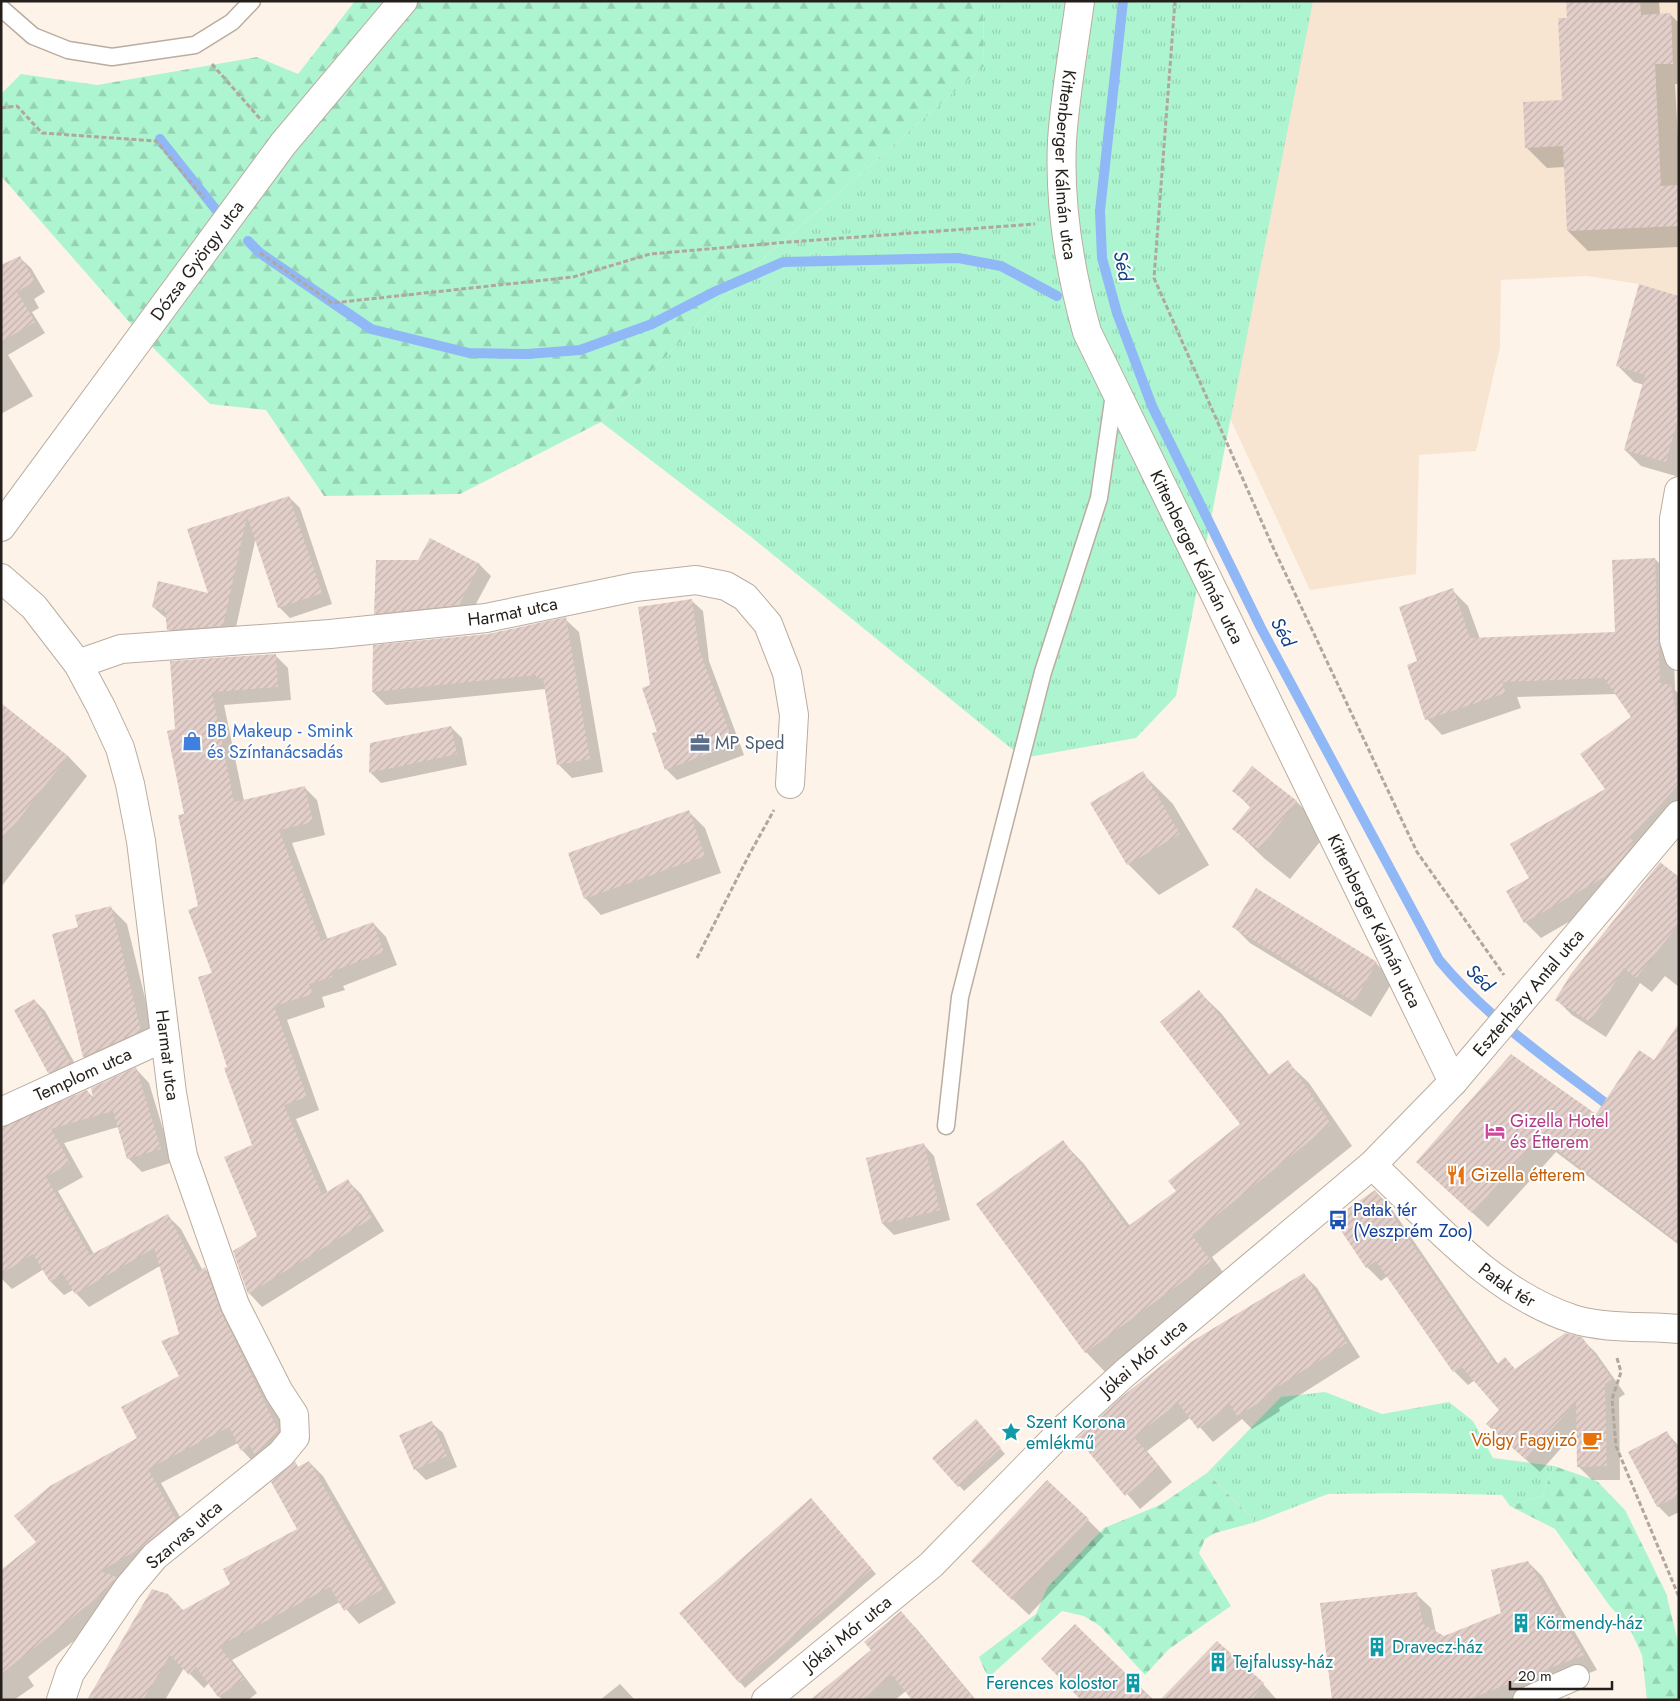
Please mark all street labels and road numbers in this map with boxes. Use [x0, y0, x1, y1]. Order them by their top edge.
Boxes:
street label: Kittenberger Kálmán utca [1048, 68, 1083, 262]
street label: Dózsa György utca [144, 195, 250, 326]
street label: Kittenberger Kálmán utca [1143, 466, 1250, 648]
street label: Harmat utca [466, 590, 560, 633]
street label: Kittenberger Kálmán utca [1321, 830, 1428, 1012]
street label: Eszterházy Antal utca [1467, 923, 1590, 1062]
street label: Harmat utca [149, 1008, 186, 1103]
street label: Templom utca [30, 1041, 136, 1108]
street label: Patak tér [1473, 1256, 1541, 1314]
street label: Jókai Mór utca [1092, 1313, 1193, 1404]
street label: Szarvas utca [140, 1494, 228, 1576]
street label: Jókai Mór utca [796, 1589, 897, 1679]

